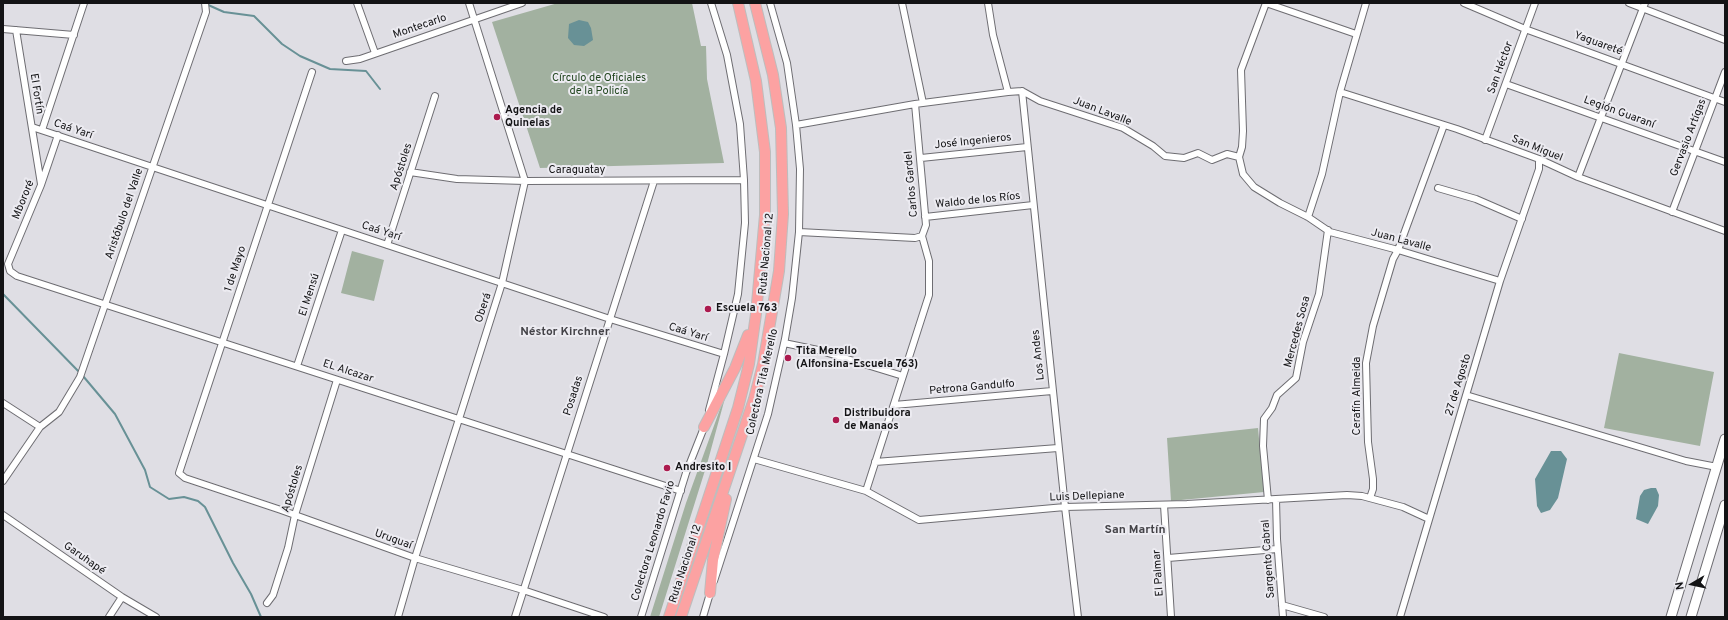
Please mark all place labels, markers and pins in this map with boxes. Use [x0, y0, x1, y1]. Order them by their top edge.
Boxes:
place label: Agencia de Quinelas [505, 104, 562, 130]
marker: Agencia de Quinelas [492, 112, 502, 122]
place label: Escuela 763 [716, 302, 777, 316]
marker: Escuela 763 [703, 304, 713, 314]
place label: Tita Merello (Alfonsina-Escuela 763) [796, 345, 918, 371]
marker: Tita Merello (Alfonsina-Escuela 763) [783, 353, 793, 363]
place label: Distribuidora de Manaos [844, 407, 911, 433]
marker: Distribuidora de Manaos [831, 415, 841, 425]
place label: Andresito I [675, 461, 731, 475]
marker: Andresito I [662, 463, 672, 473]

